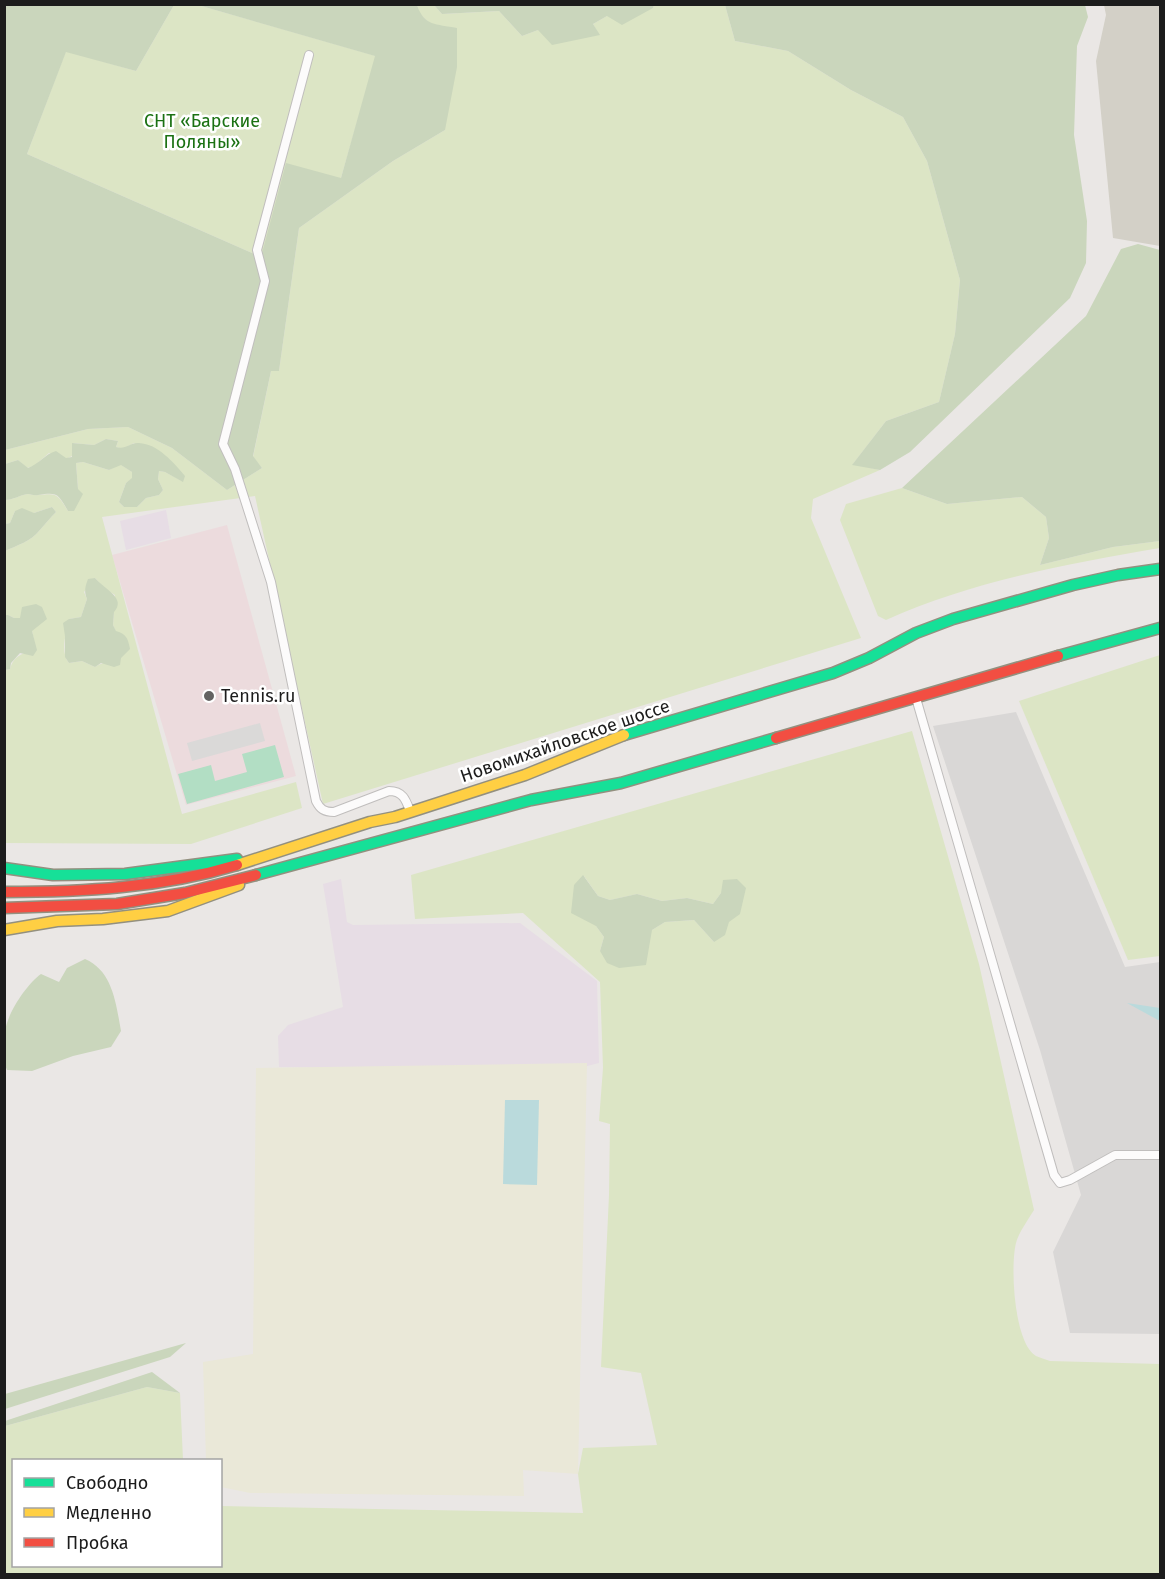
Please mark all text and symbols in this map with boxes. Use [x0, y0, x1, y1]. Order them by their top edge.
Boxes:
park label: СНТ «Барские Поляны» [144, 110, 260, 153]
place label: Tennis.ru [221, 685, 295, 707]
marker: Tennis.ru [202, 689, 216, 703]
street label: Новомихайловское шоссе [457, 695, 673, 787]
legend [12, 1459, 222, 1567]
text: Свободно [66, 1472, 148, 1494]
text: Медленно [66, 1502, 152, 1524]
text: Пробка [66, 1532, 129, 1554]

